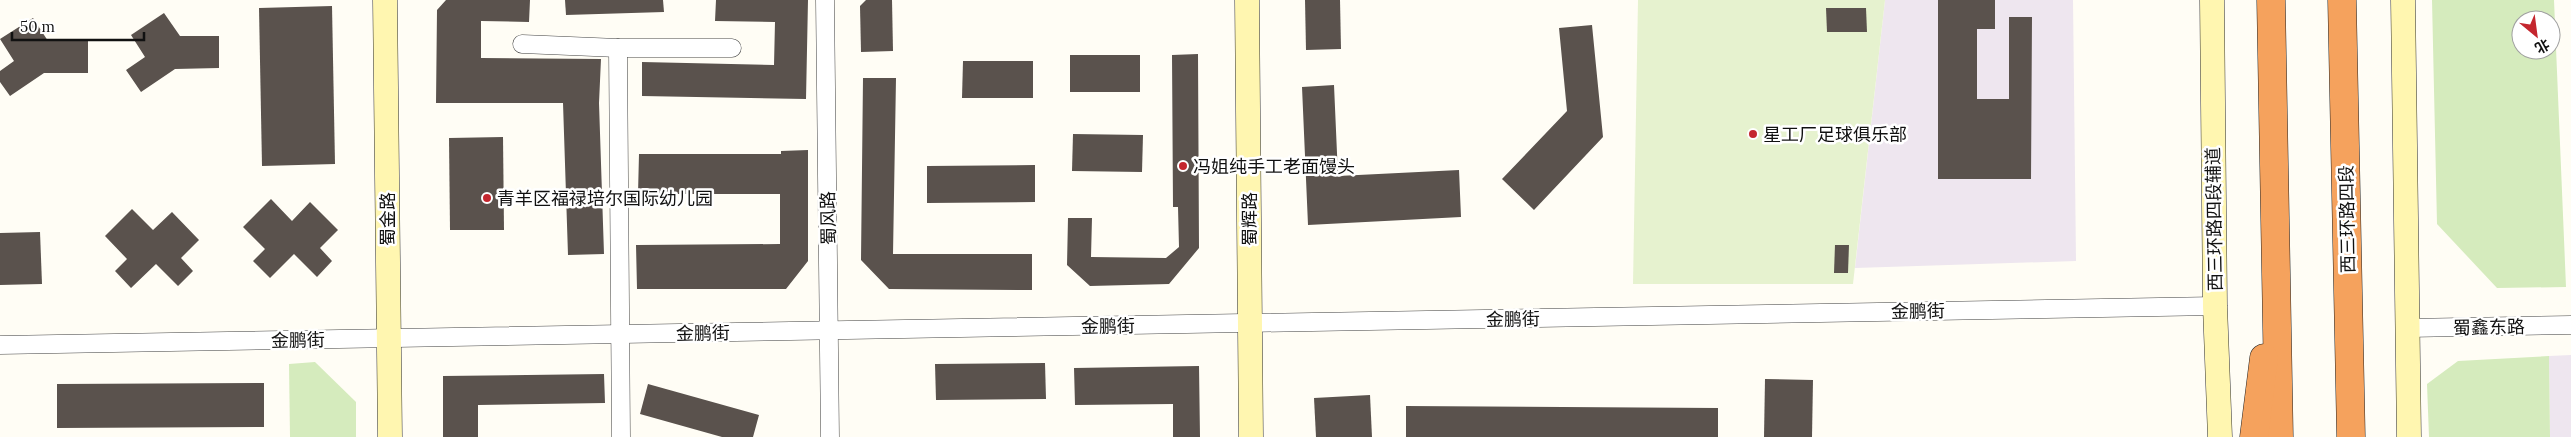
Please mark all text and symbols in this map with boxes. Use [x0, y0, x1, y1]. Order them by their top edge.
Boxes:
scale bar [12, 10, 145, 42]
north arrow [2511, 10, 2561, 60]
text: 50 m [20, 17, 55, 36]
text: 北 [2532, 35, 2553, 58]
place label: 星工厂足球俱乐部 [1763, 123, 1907, 146]
marker: 星工厂足球俱乐部 [1747, 128, 1759, 140]
street label: 西三环路四段辅道 [2201, 147, 2227, 291]
place label: 冯姐纯手工老面馒头 [1193, 155, 1355, 178]
marker: 冯姐纯手工老面馒头 [1177, 160, 1189, 172]
street label: 西三环路四段 [2335, 165, 2359, 273]
place label: 青羊区福禄培尔国际幼儿园 [497, 187, 713, 210]
street label: 蜀风路 [816, 191, 840, 245]
street label: 蜀金路 [376, 192, 399, 246]
marker: 青羊区福禄培尔国际幼儿园 [481, 192, 493, 204]
street label: 蜀辉路 [1238, 192, 1261, 246]
street label: 金鹏街 [1891, 299, 1945, 323]
street label: 金鹏街 [1486, 307, 1540, 331]
street label: 金鹏街 [1081, 314, 1135, 338]
street label: 蜀鑫东路 [2453, 315, 2525, 339]
street label: 金鹏街 [676, 321, 730, 345]
street label: 金鹏街 [271, 328, 325, 352]

